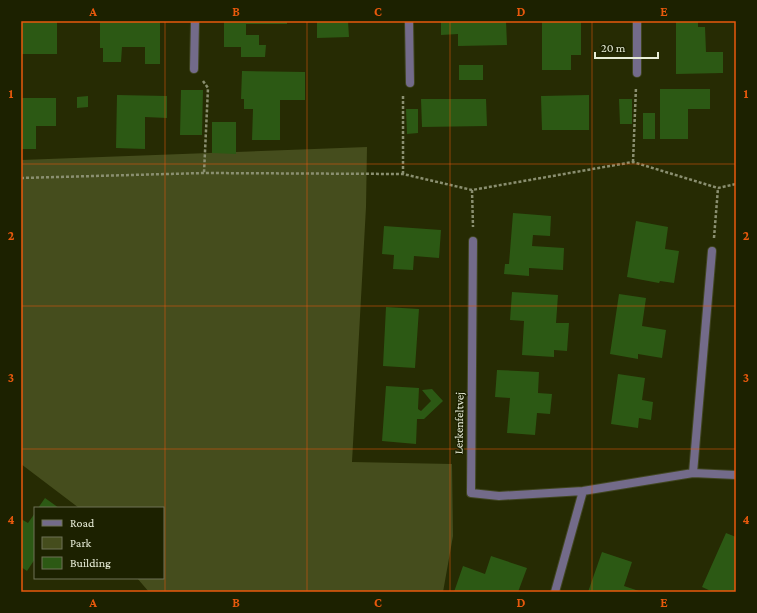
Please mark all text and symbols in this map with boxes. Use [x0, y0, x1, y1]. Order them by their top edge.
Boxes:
text: A [88, 4, 97, 19]
text: B [232, 4, 240, 19]
text: C [374, 4, 382, 19]
text: D [517, 4, 526, 19]
text: E [660, 4, 668, 19]
scale bar [595, 34, 658, 60]
text: 20 m [601, 41, 626, 55]
text: 1 [9, 86, 14, 101]
text: 1 [744, 86, 749, 101]
text: 2 [8, 228, 15, 243]
text: 2 [743, 228, 750, 243]
text: 3 [8, 370, 14, 385]
text: 3 [743, 370, 749, 385]
street label: Lerkenfeltvej [451, 392, 467, 454]
legend [34, 507, 164, 579]
text: 4 [7, 512, 15, 527]
text: 4 [742, 512, 750, 527]
text: Road [70, 516, 95, 530]
text: Park [70, 536, 92, 550]
text: Building [70, 556, 111, 570]
text: A [88, 595, 97, 610]
text: B [232, 595, 240, 610]
text: C [374, 595, 382, 610]
text: D [517, 595, 526, 610]
text: E [660, 595, 668, 610]

